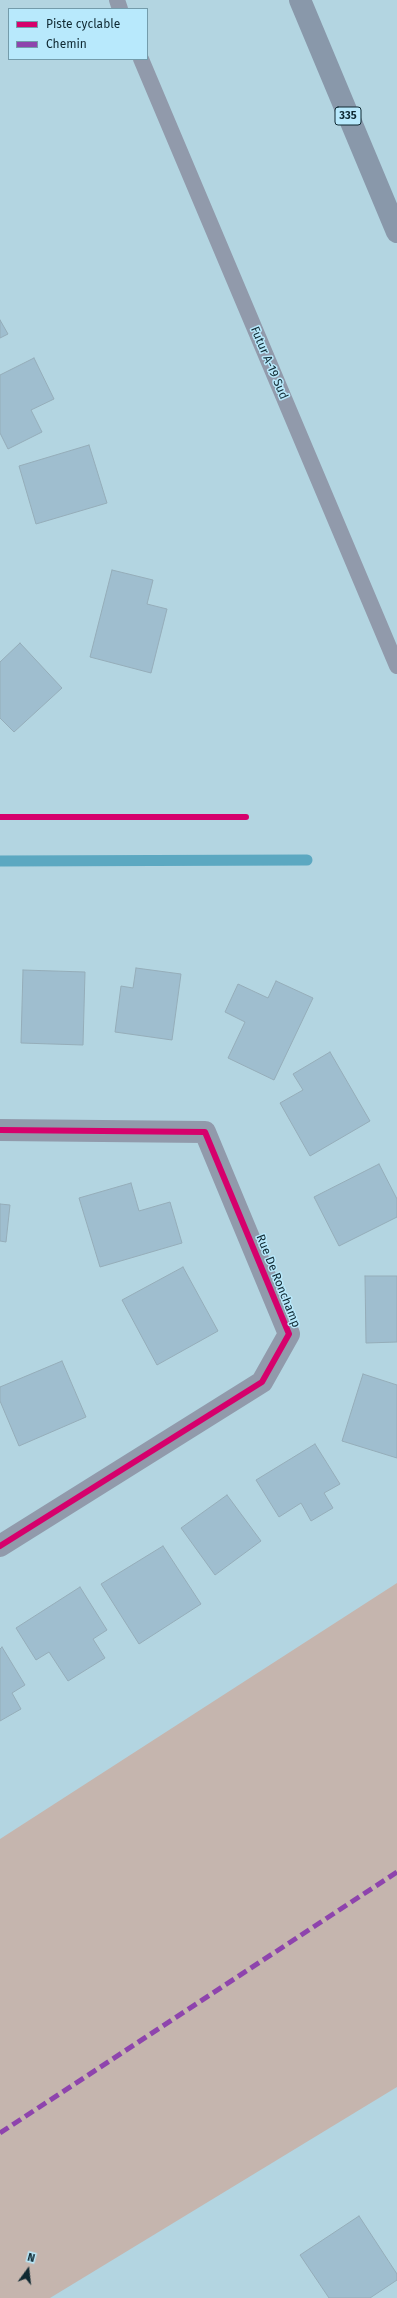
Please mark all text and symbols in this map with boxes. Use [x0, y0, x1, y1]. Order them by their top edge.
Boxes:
legend [8, 8, 148, 60]
text: Piste cyclable [46, 17, 120, 31]
text: Chemin [46, 37, 87, 51]
road number: 335 [335, 107, 361, 125]
street label: Futur A-19 Sud [247, 324, 291, 402]
street label: Rue De Ronchamp [253, 1232, 303, 1330]
north arrow [8, 2250, 48, 2290]
text: N [26, 2251, 36, 2265]

